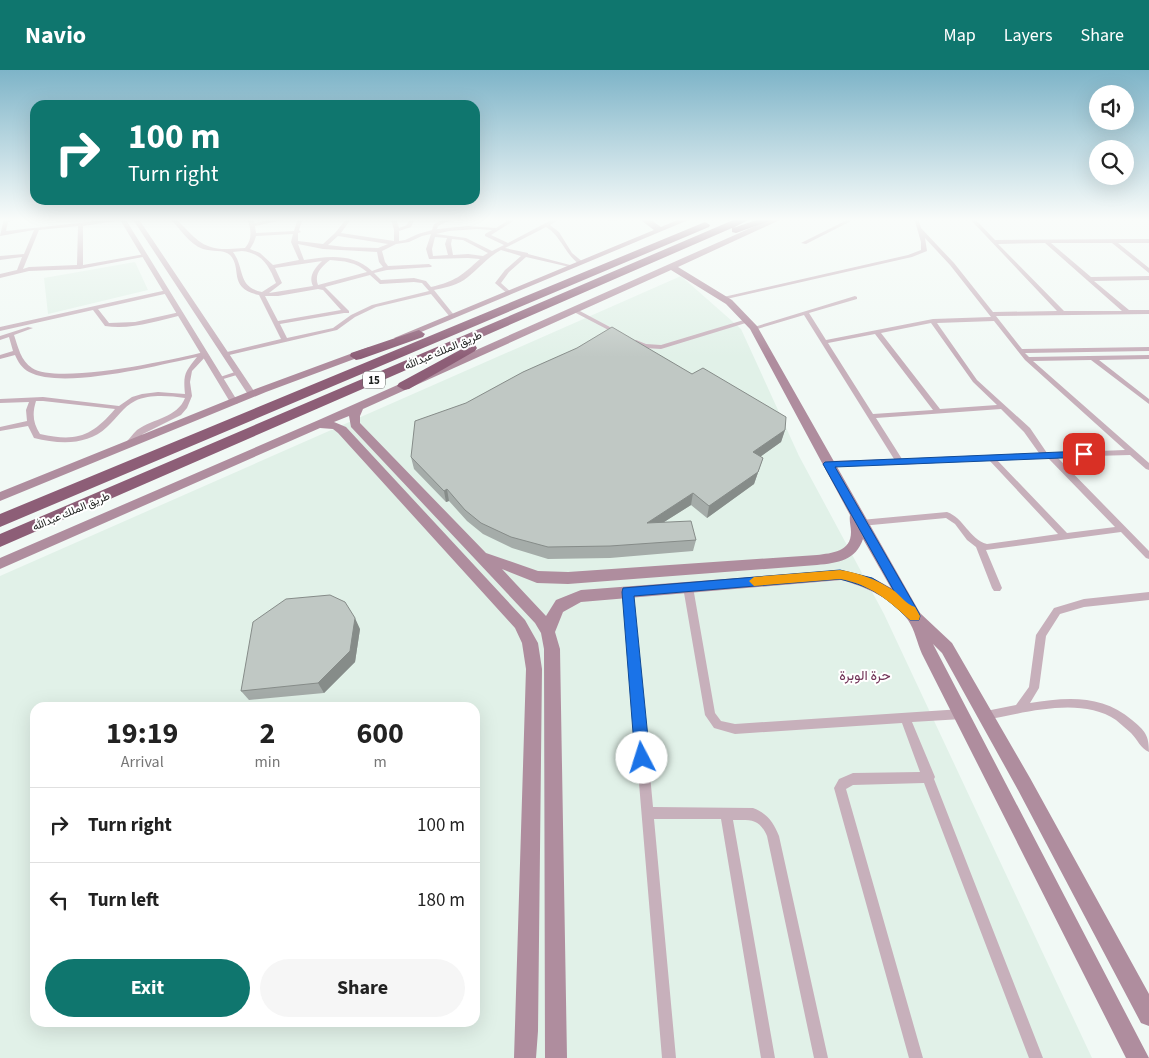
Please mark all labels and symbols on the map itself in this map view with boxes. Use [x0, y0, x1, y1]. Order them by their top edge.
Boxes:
street label: طريق الملك عبدالله [402, 327, 484, 373]
road number: 15 [363, 372, 385, 388]
pin [1063, 433, 1105, 475]
street label: طريق الملك عبدالله [30, 488, 112, 534]
district label: حرة الوبرة [839, 666, 891, 686]
position arrow [615, 731, 667, 783]

